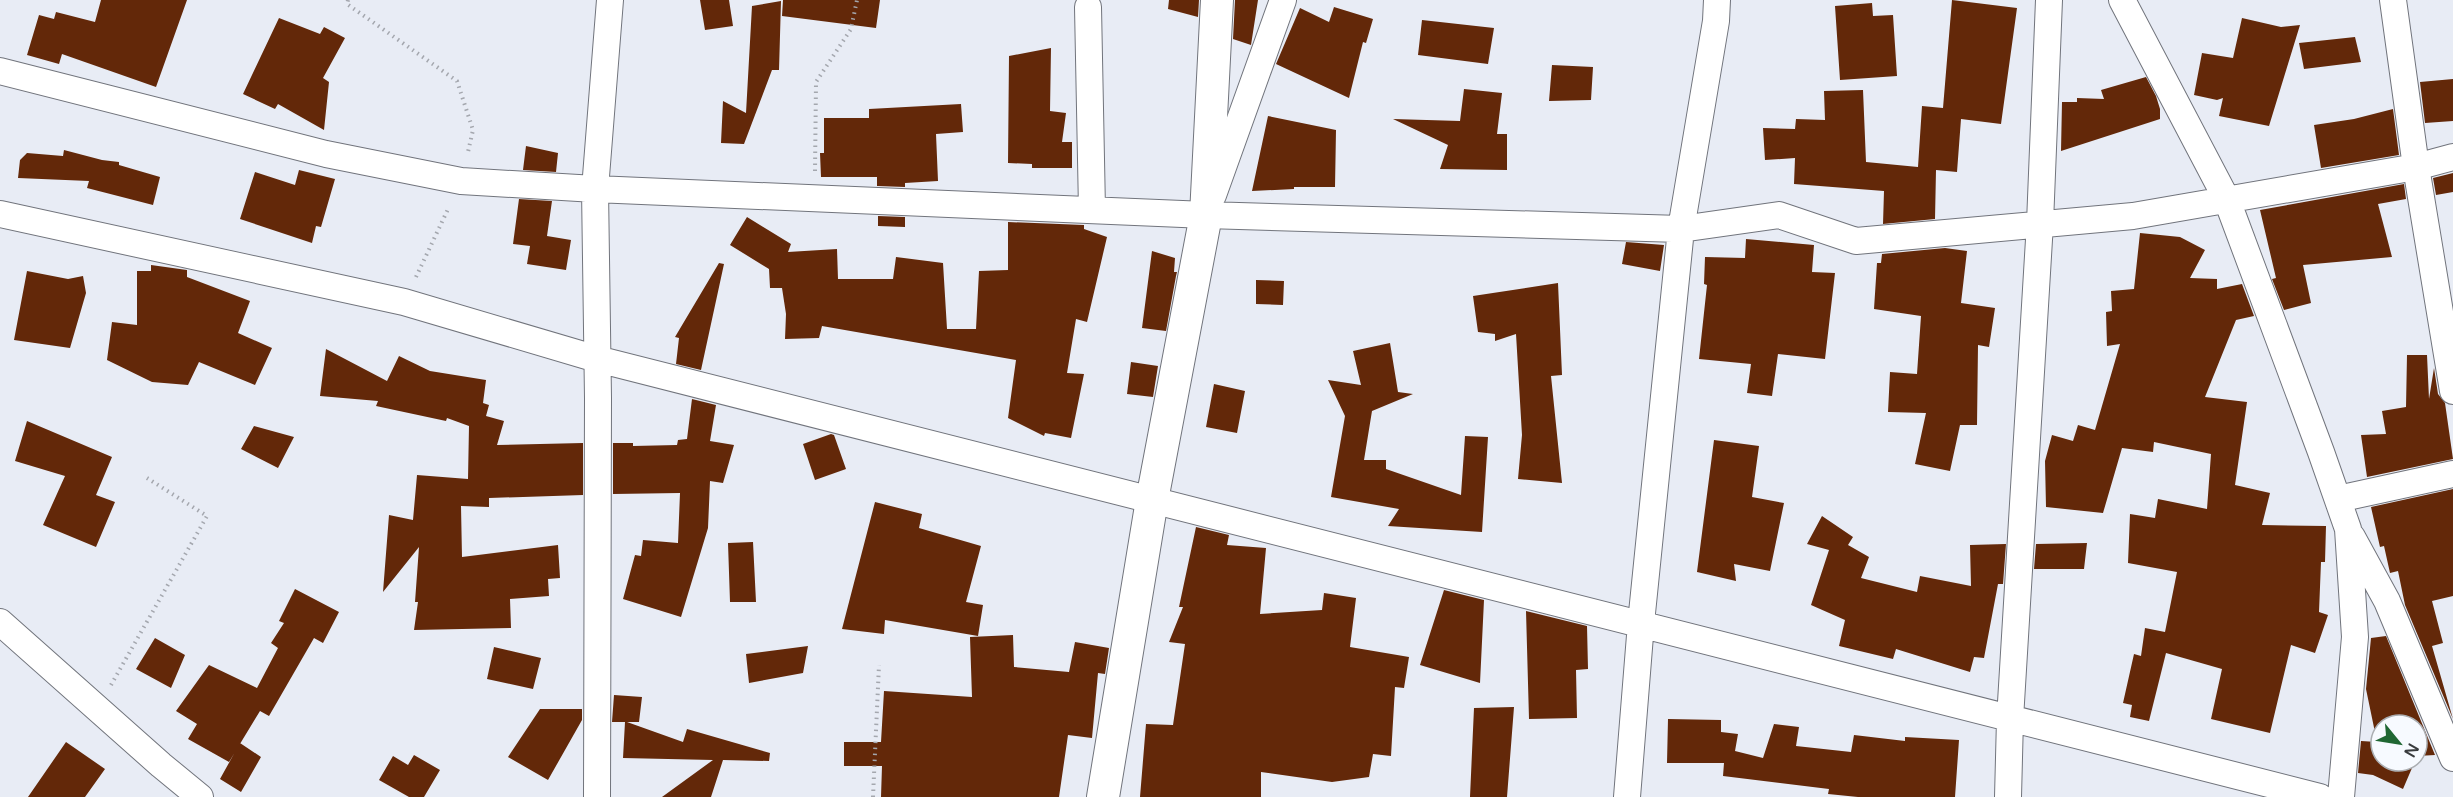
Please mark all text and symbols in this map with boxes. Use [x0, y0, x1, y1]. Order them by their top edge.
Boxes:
north arrow [2369, 713, 2429, 773]
text: N [2399, 739, 2423, 761]

